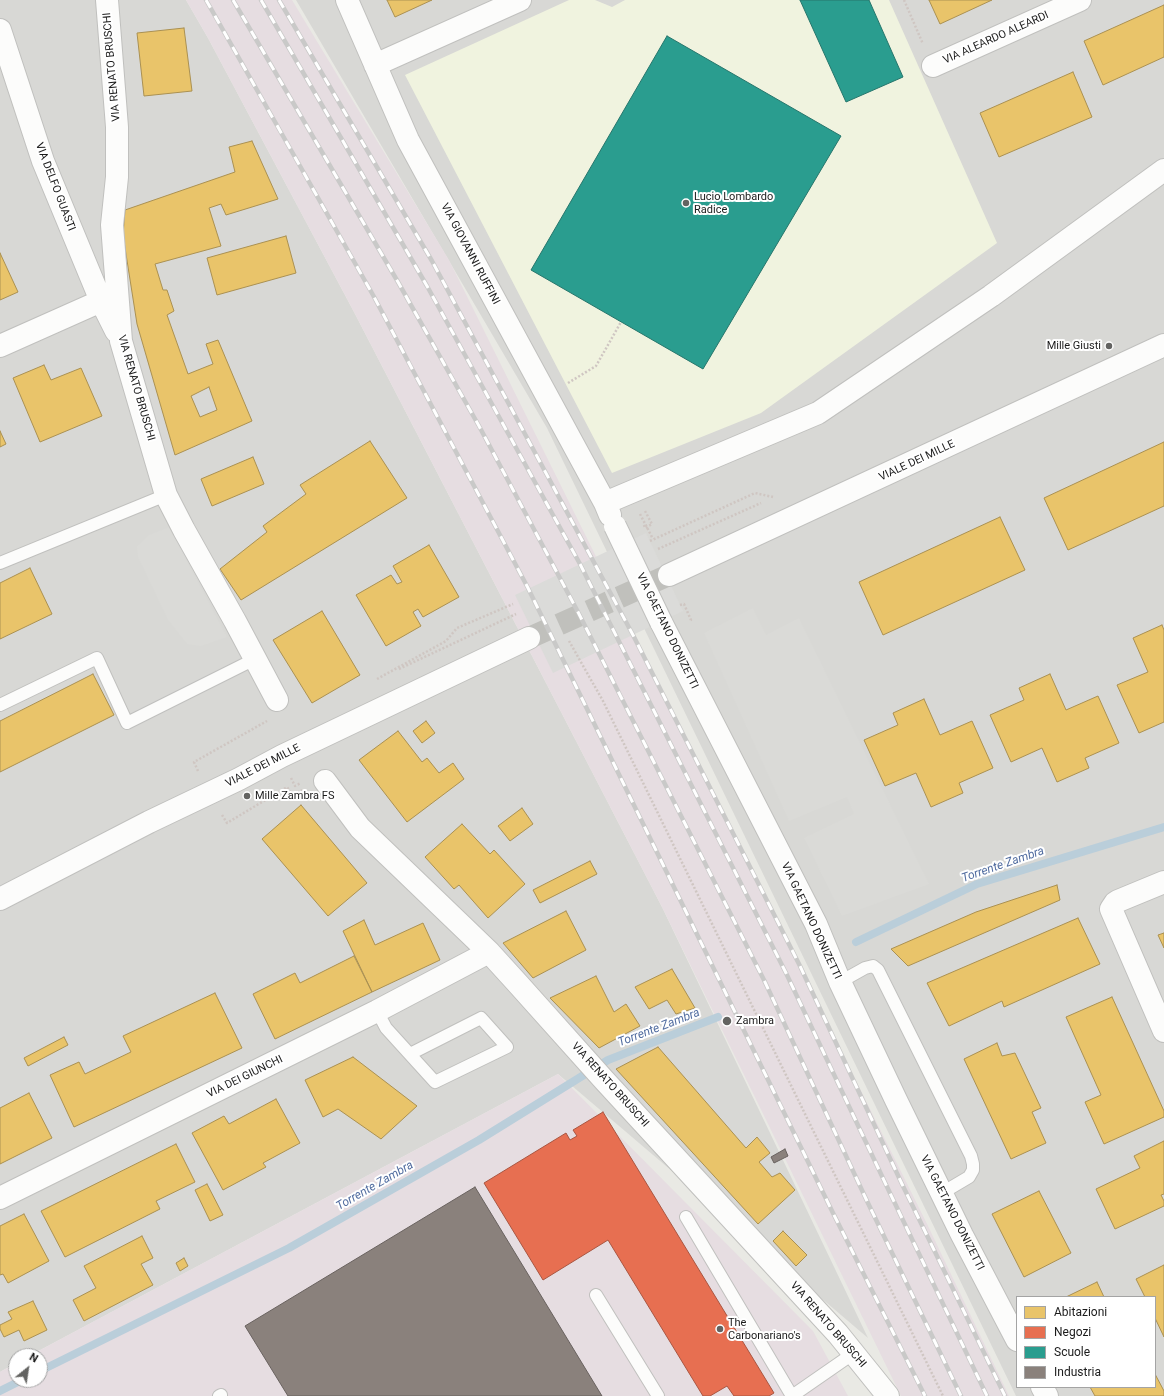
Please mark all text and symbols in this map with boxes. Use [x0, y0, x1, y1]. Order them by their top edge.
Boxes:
street label: VIA ALEARDO ALEARDI [941, 9, 1051, 67]
street label: VIA RENATO BRUSCHI [101, 12, 123, 122]
street label: VIA DELFO GUASTI [32, 141, 78, 233]
place label: Lucio Lombardo Radice [694, 190, 773, 216]
marker: Lucio Lombardo Radice [681, 198, 691, 208]
street label: VIA GIOVANNI RUFFINI [438, 201, 502, 307]
street label: VIA RENATO BRUSCHI [115, 334, 157, 442]
place label: Mille Giusti [1047, 339, 1101, 353]
marker: Mille Giusti [1104, 341, 1114, 351]
street label: VIALE DEI MILLE [877, 438, 957, 484]
street label: VIA GAETANO DONIZETTI [633, 571, 701, 691]
street label: VIALE DEI MILLE [223, 741, 303, 791]
place label: Mille Zambra FS [255, 789, 334, 803]
marker: Mille Zambra FS [242, 791, 252, 801]
water label: Torrente Zambra [960, 844, 1046, 886]
street label: VIA GAETANO DONIZETTI [778, 861, 844, 981]
water label: Torrente Zambra [616, 1006, 702, 1050]
place label: Zambra [736, 1014, 774, 1028]
marker: Zambra [721, 1015, 733, 1027]
street label: VIA RENATO BRUSCHI [568, 1040, 652, 1130]
street label: VIA DEI GIUNCHI [205, 1053, 285, 1101]
street label: VIA GAETANO DONIZETTI [917, 1153, 987, 1273]
water label: Torrente Zambra [334, 1158, 416, 1214]
street label: VIA RENATO BRUSCHI [787, 1279, 869, 1371]
legend [1016, 1296, 1156, 1388]
text: Abitazioni [1054, 1305, 1107, 1319]
place label: The Carbonariano's [728, 1316, 801, 1342]
marker: The Carbonariano's [715, 1324, 725, 1334]
text: Negozi [1054, 1325, 1091, 1339]
text: Scuole [1054, 1345, 1090, 1359]
north arrow [8, 1348, 48, 1388]
text: N [27, 1350, 40, 1366]
text: Industria [1054, 1365, 1101, 1379]

